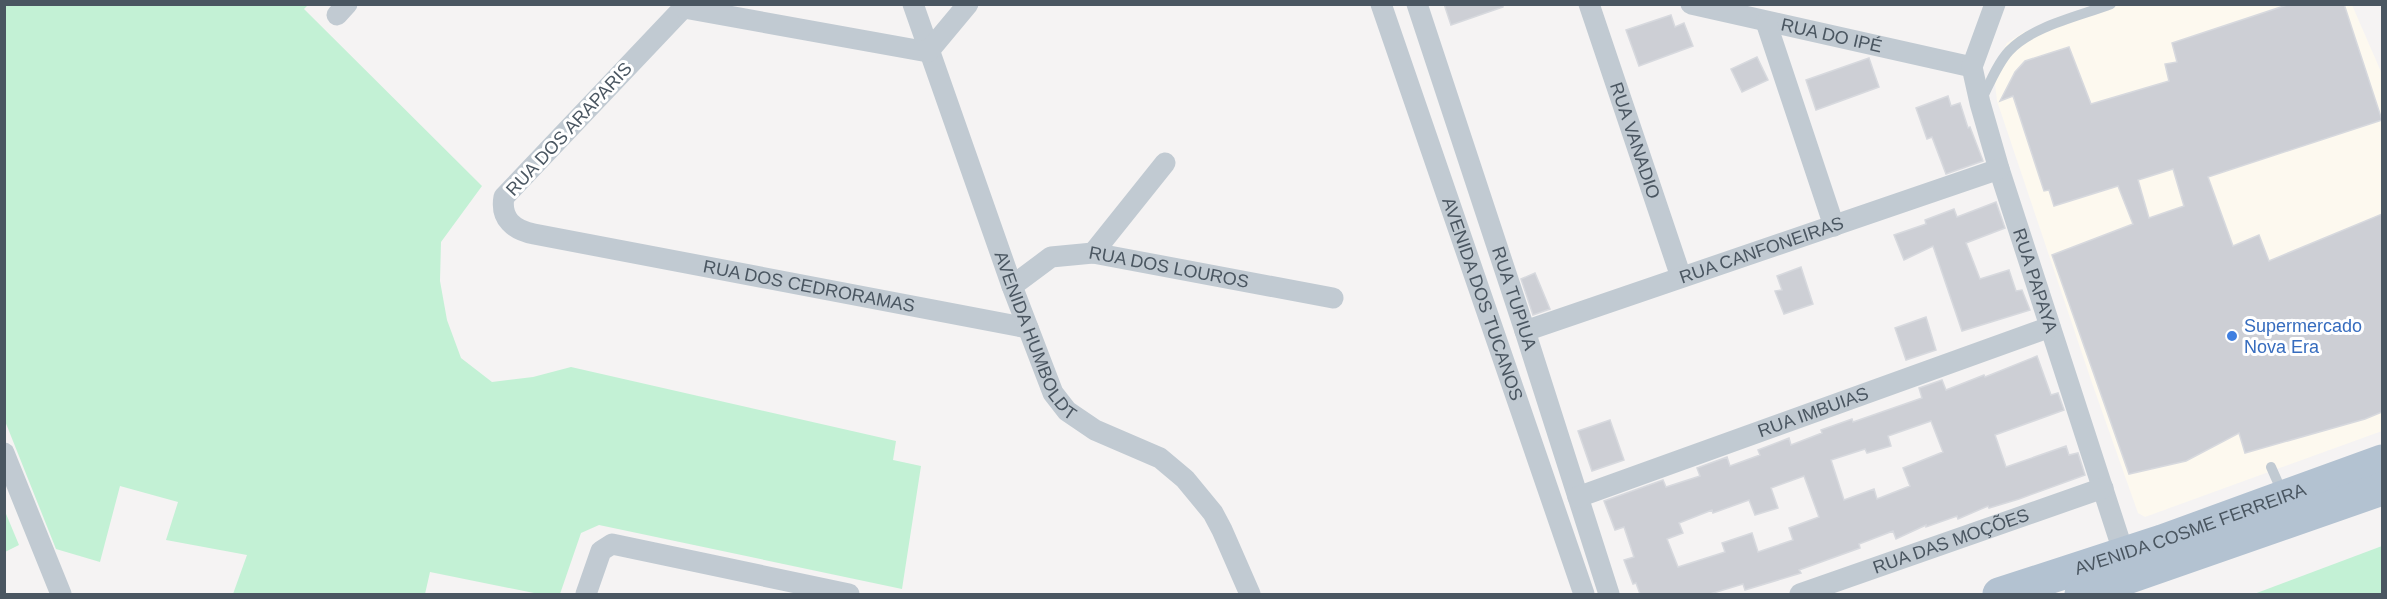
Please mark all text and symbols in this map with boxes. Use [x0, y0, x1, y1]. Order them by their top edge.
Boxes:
street label: RUA DO IPÉ [1779, 14, 1884, 57]
street label: RUA DOS ARAPARIS [502, 58, 636, 200]
street label: RUA VANADIO [1606, 80, 1664, 201]
street label: AVENIDA DOS TUCANOS [1438, 195, 1527, 403]
street label: RUA CANFONEIRAS [1677, 213, 1846, 287]
street label: RUA PAPAYA [2009, 226, 2062, 335]
street label: RUA DOS LOUROS [1087, 242, 1250, 292]
street label: RUA TUPIUA [1488, 244, 1540, 353]
street label: AVENIDA HUMBOLDT [991, 248, 1080, 424]
street label: RUA DOS CEDRORAMAS [702, 256, 917, 316]
place label: Supermercado Nova Era [2244, 316, 2362, 357]
marker: Supermercado Nova Era [2225, 329, 2239, 343]
street label: RUA IMBUIAS [1755, 383, 1871, 441]
street label: AVENIDA COSME FERREIRA [2072, 479, 2309, 579]
street label: RUA DAS MOÇÕES [1870, 505, 2032, 578]

